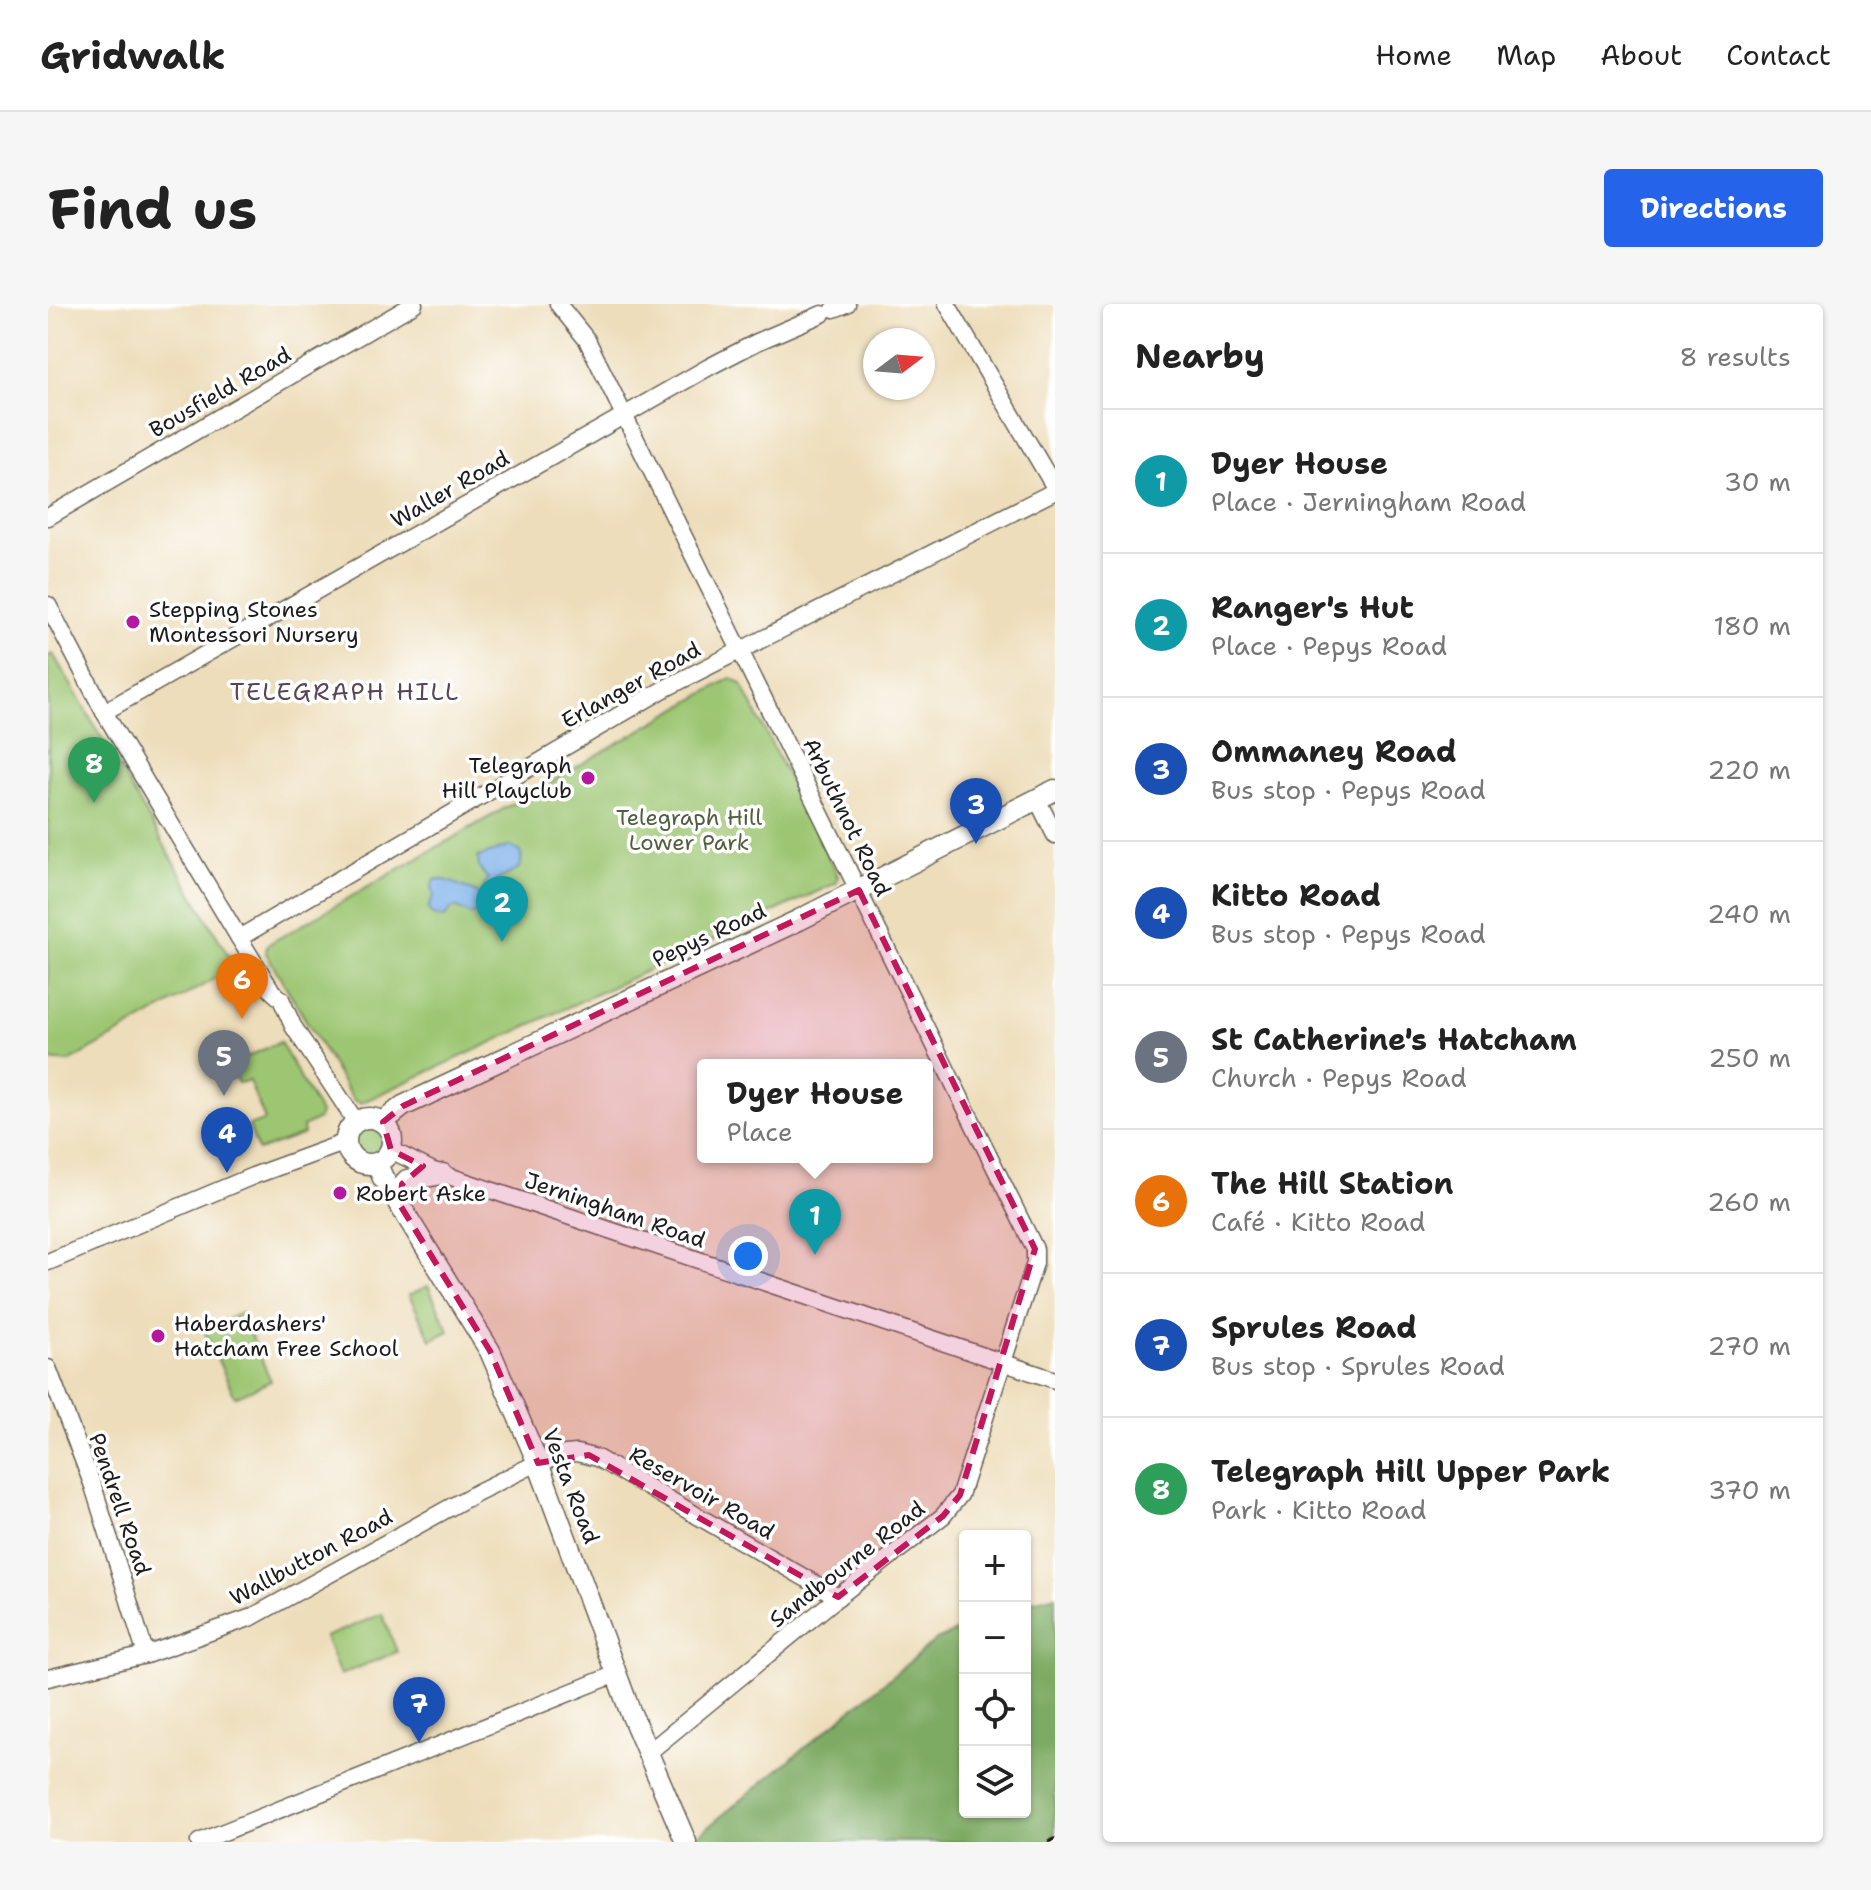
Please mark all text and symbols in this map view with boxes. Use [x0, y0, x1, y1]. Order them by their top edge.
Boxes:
text: Gridwalk [40, 30, 226, 81]
text: Home [1375, 36, 1452, 74]
text: Map [1496, 36, 1556, 74]
text: About [1600, 36, 1682, 74]
text: Contact [1726, 36, 1831, 74]
button: Directions [1604, 169, 1823, 247]
text: Find us [48, 171, 257, 246]
north arrow [863, 328, 935, 400]
text: Nearby [1135, 333, 1265, 379]
text: 8 results [1679, 339, 1791, 374]
street label: Bousfield Road [144, 340, 296, 444]
street label: Waller Road [386, 443, 514, 535]
text: Dyer House [1211, 443, 1388, 484]
text: 1 [1155, 464, 1167, 499]
text: 30 m [1724, 464, 1791, 499]
text: Place · Jerningham Road [1211, 484, 1526, 519]
text: Ranger's Hut [1211, 587, 1414, 628]
place label: Stepping Stones Montessori Nursery [149, 595, 359, 649]
text: 2 [1152, 608, 1170, 643]
text: 180 m [1713, 608, 1791, 643]
marker: Stepping Stones Montessori Nursery [124, 613, 142, 631]
text: Place · Pepys Road [1211, 628, 1447, 663]
street label: Erlanger Road [556, 635, 706, 735]
district label: TELEGRAPH HILL [230, 676, 460, 708]
text: Ommaney Road [1211, 731, 1457, 772]
street label: Arbuthnot Road [796, 733, 898, 901]
pin: 8 [68, 737, 120, 803]
place label: Telegraph Hill Playclub [442, 751, 572, 805]
text: 3 [1152, 752, 1170, 787]
text: 220 m [1707, 752, 1791, 787]
marker: Telegraph Hill Playclub [579, 769, 597, 787]
text: Bus stop · Pepys Road [1211, 772, 1486, 807]
pin: 3 [950, 778, 1002, 844]
park label: Telegraph Hill Lower Park [616, 803, 762, 857]
text: Kitto Road [1211, 875, 1381, 916]
pin: 2 [476, 876, 528, 942]
street label: Pepys Road [647, 896, 771, 974]
text: 4 [1152, 896, 1170, 931]
text: 240 m [1707, 896, 1791, 931]
text: Bus stop · Pepys Road [1211, 916, 1486, 951]
pin: 6 [216, 953, 268, 1019]
text: St Catherine's Hatcham [1211, 1019, 1577, 1060]
pin: 5 [198, 1030, 250, 1096]
text: 5 [1153, 1040, 1169, 1075]
text: 250 m [1708, 1040, 1791, 1075]
popup [697, 1059, 933, 1163]
text: Church · Pepys Road [1211, 1060, 1467, 1095]
text: Dyer House [726, 1073, 904, 1114]
pin: 4 [201, 1107, 253, 1173]
text: Place [726, 1114, 793, 1149]
text: The Hill Station [1211, 1163, 1454, 1204]
street label: Jerningham Road [521, 1165, 709, 1255]
place label: Robert Aske [356, 1179, 486, 1208]
marker: Robert Aske [331, 1184, 349, 1202]
text: 6 [1152, 1184, 1170, 1219]
text: 260 m [1707, 1184, 1791, 1219]
pin: 1 [789, 1189, 841, 1255]
text: Café · Kitto Road [1211, 1204, 1426, 1239]
your location [728, 1236, 768, 1276]
text: Sprules Road [1211, 1307, 1417, 1348]
place label: Haberdashers' Hatcham Free School [174, 1309, 399, 1363]
marker: Haberdashers' Hatcham Free School [149, 1327, 167, 1345]
text: 7 [1152, 1328, 1170, 1363]
text: 270 m [1708, 1328, 1791, 1363]
text: Bus stop · Sprules Road [1211, 1348, 1505, 1383]
street label: Vesta Road [536, 1424, 606, 1548]
street label: Pendrell Road [82, 1429, 158, 1579]
street label: Reservoir Road [624, 1440, 780, 1546]
text: Telegraph Hill Upper Park [1211, 1451, 1610, 1492]
text: 8 [1152, 1472, 1170, 1507]
text: 370 m [1708, 1472, 1791, 1507]
text: Park · Kitto Road [1211, 1492, 1427, 1527]
street label: Sandbourne Road [763, 1494, 931, 1634]
street label: Wallbutton Road [225, 1502, 397, 1612]
map controls [959, 1530, 1031, 1818]
button: + [959, 1530, 1031, 1602]
button: − [959, 1602, 1031, 1674]
button: locate [959, 1674, 1031, 1746]
pin: 7 [393, 1677, 445, 1743]
button: layers [959, 1746, 1031, 1818]

